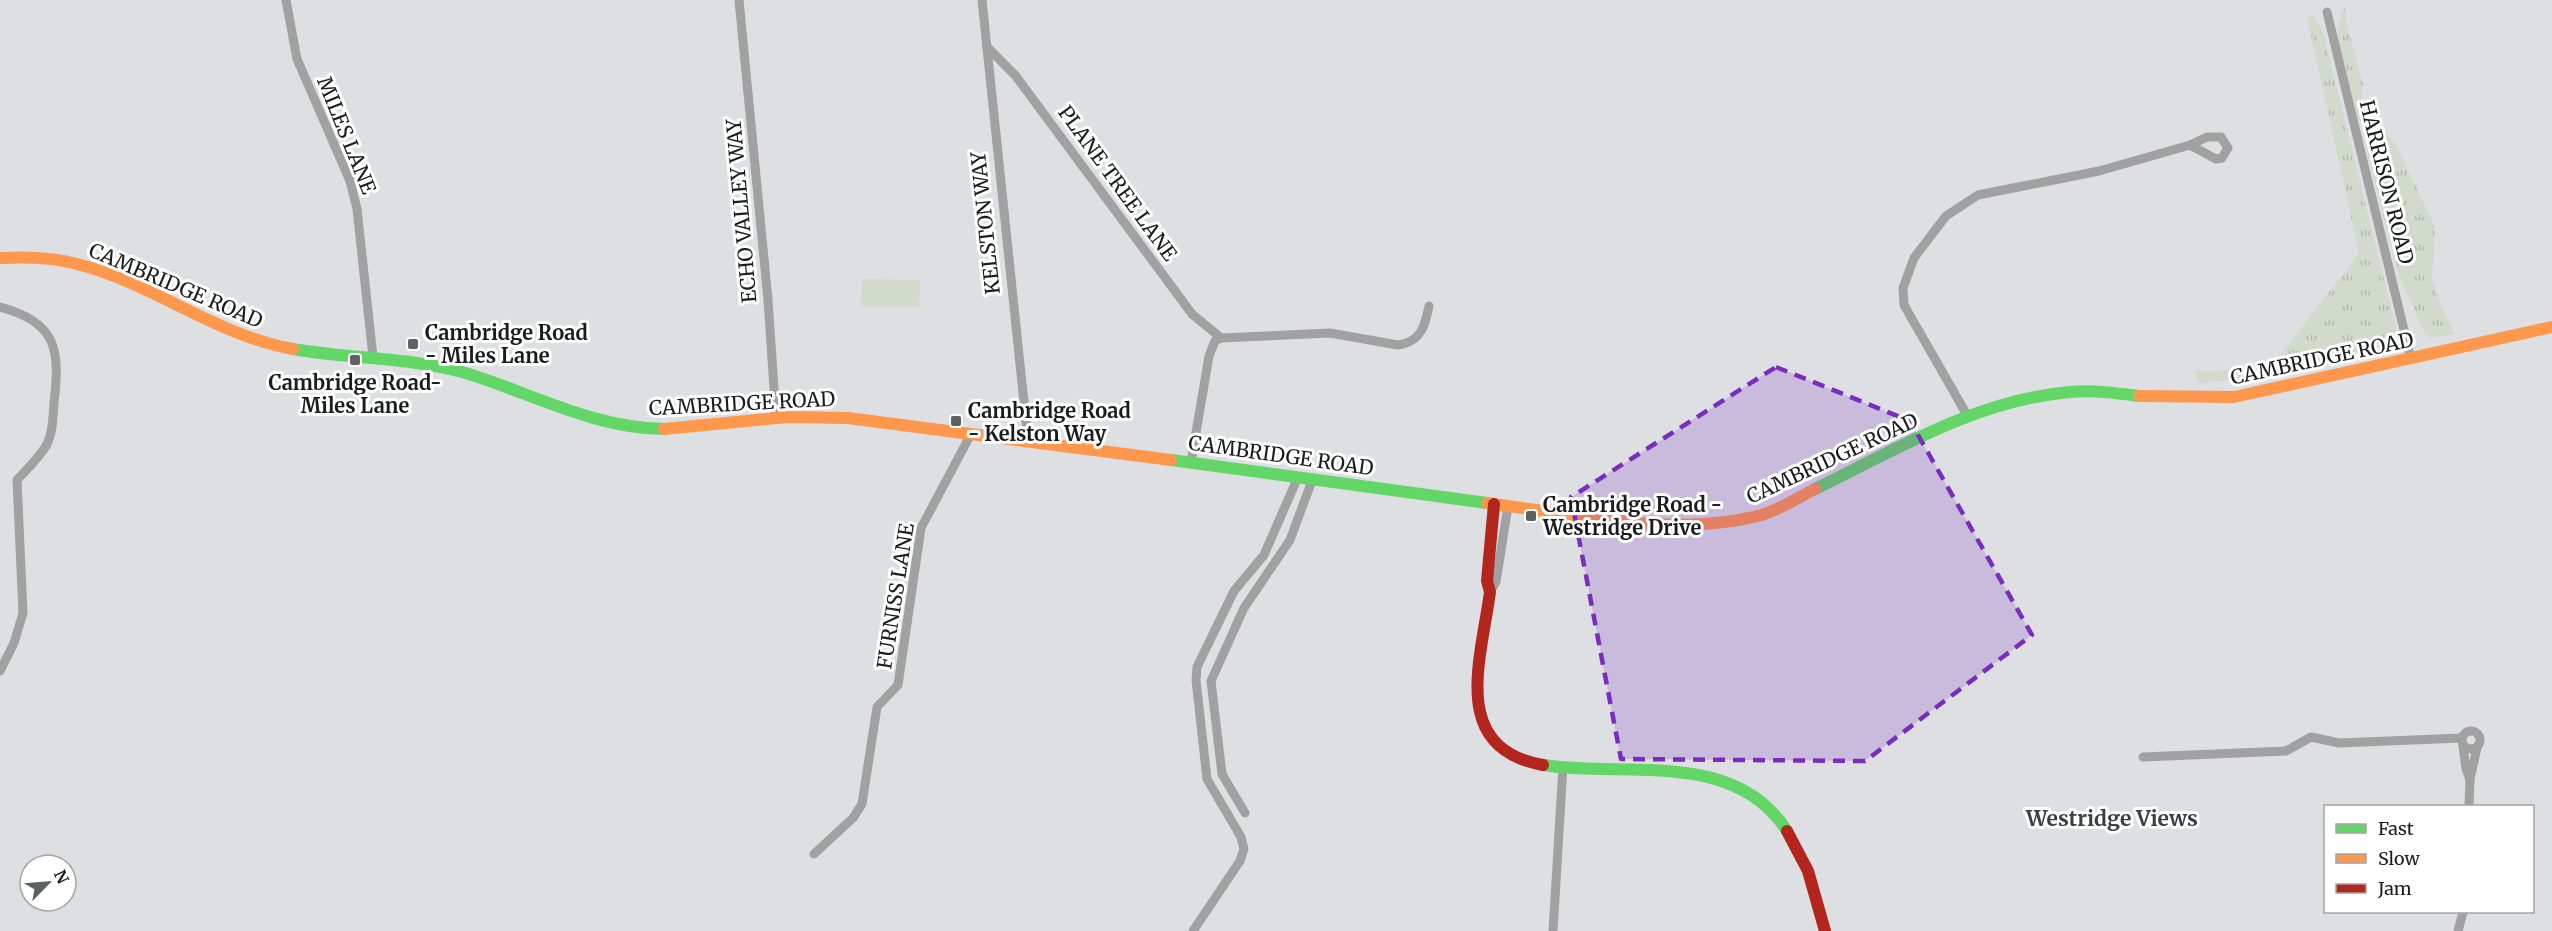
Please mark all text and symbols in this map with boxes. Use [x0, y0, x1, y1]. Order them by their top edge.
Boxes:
street label: MILES LANE [312, 73, 382, 198]
street label: HARRISON ROAD [2355, 97, 2419, 267]
street label: PLANE TREE LANE [1053, 100, 1183, 266]
street label: ECHO VALLEY WAY [720, 117, 761, 304]
street label: KELSTON WAY [965, 149, 1005, 296]
street label: CAMBRIDGE ROAD [85, 237, 267, 333]
place label: Cambridge Road - Miles Lane [425, 320, 588, 368]
street label: CAMBRIDGE ROAD [2228, 326, 2416, 390]
marker: Cambridge Road - Miles Lane [406, 337, 420, 351]
marker: Cambridge Road- Miles Lane [348, 353, 362, 367]
place label: Cambridge Road- Miles Lane [268, 370, 442, 418]
street label: CAMBRIDGE ROAD [648, 386, 836, 420]
place label: Cambridge Road - Kelston Way [968, 398, 1131, 446]
street label: CAMBRIDGE ROAD [1742, 407, 1922, 509]
marker: Cambridge Road - Kelston Way [949, 414, 963, 428]
street label: CAMBRIDGE ROAD [1187, 430, 1375, 480]
place label: Cambridge Road - Westridge Drive [1542, 492, 1722, 540]
marker: Cambridge Road - Westridge Drive [1524, 509, 1538, 523]
street label: FURNISS LANE [871, 521, 919, 671]
district label: Westridge Views [2025, 805, 2198, 832]
legend [2324, 805, 2534, 913]
text: Fast [2378, 817, 2414, 840]
text: Slow [2378, 847, 2421, 870]
north arrow [18, 853, 78, 913]
text: N [50, 867, 73, 887]
text: Jam [2377, 877, 2412, 900]

